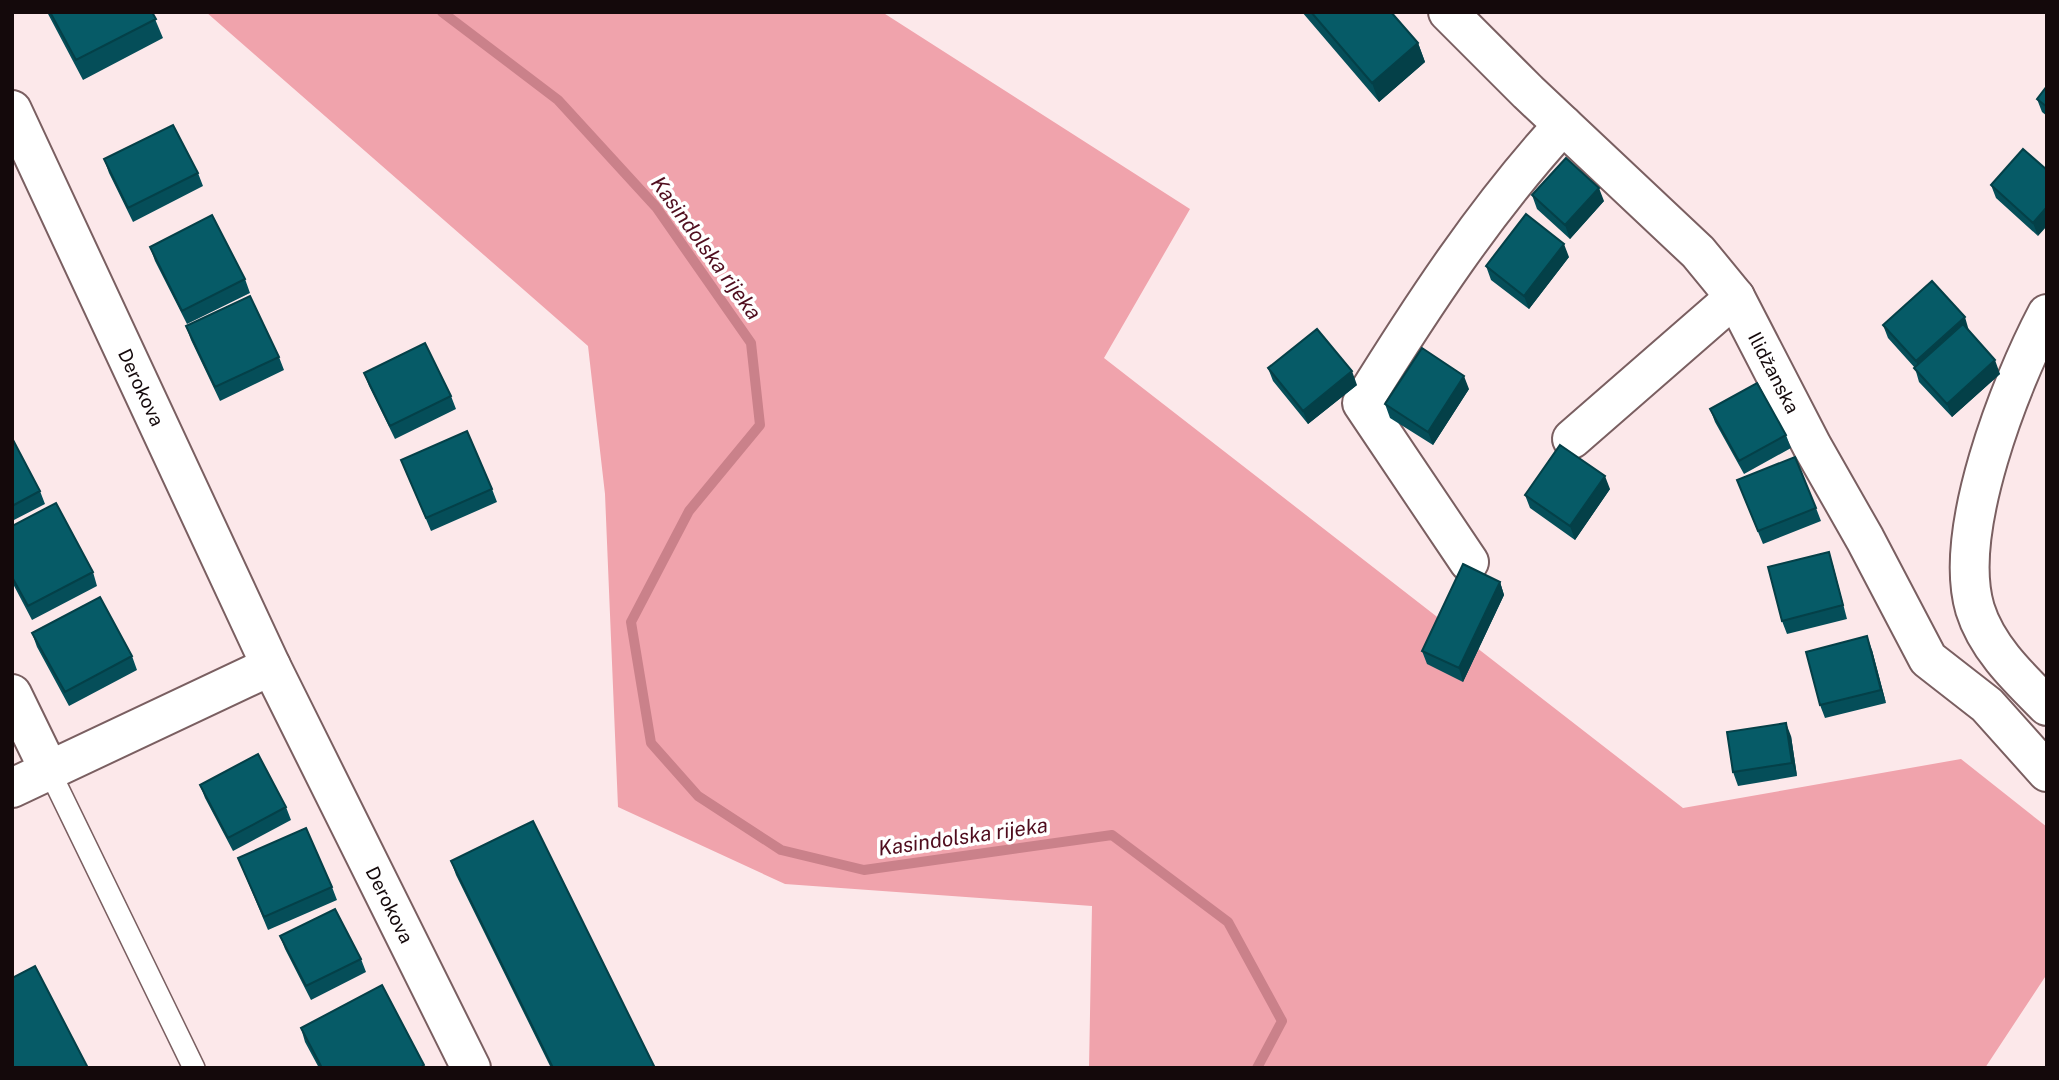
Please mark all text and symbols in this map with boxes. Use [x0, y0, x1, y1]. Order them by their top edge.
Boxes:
water label: Kasindolska rijeka [646, 171, 767, 324]
street label: Ilidžanska [1744, 328, 1804, 417]
street label: Derokova [114, 345, 169, 429]
water label: Kasindolska rijeka [876, 812, 1049, 861]
street label: Derokova [362, 863, 418, 947]

